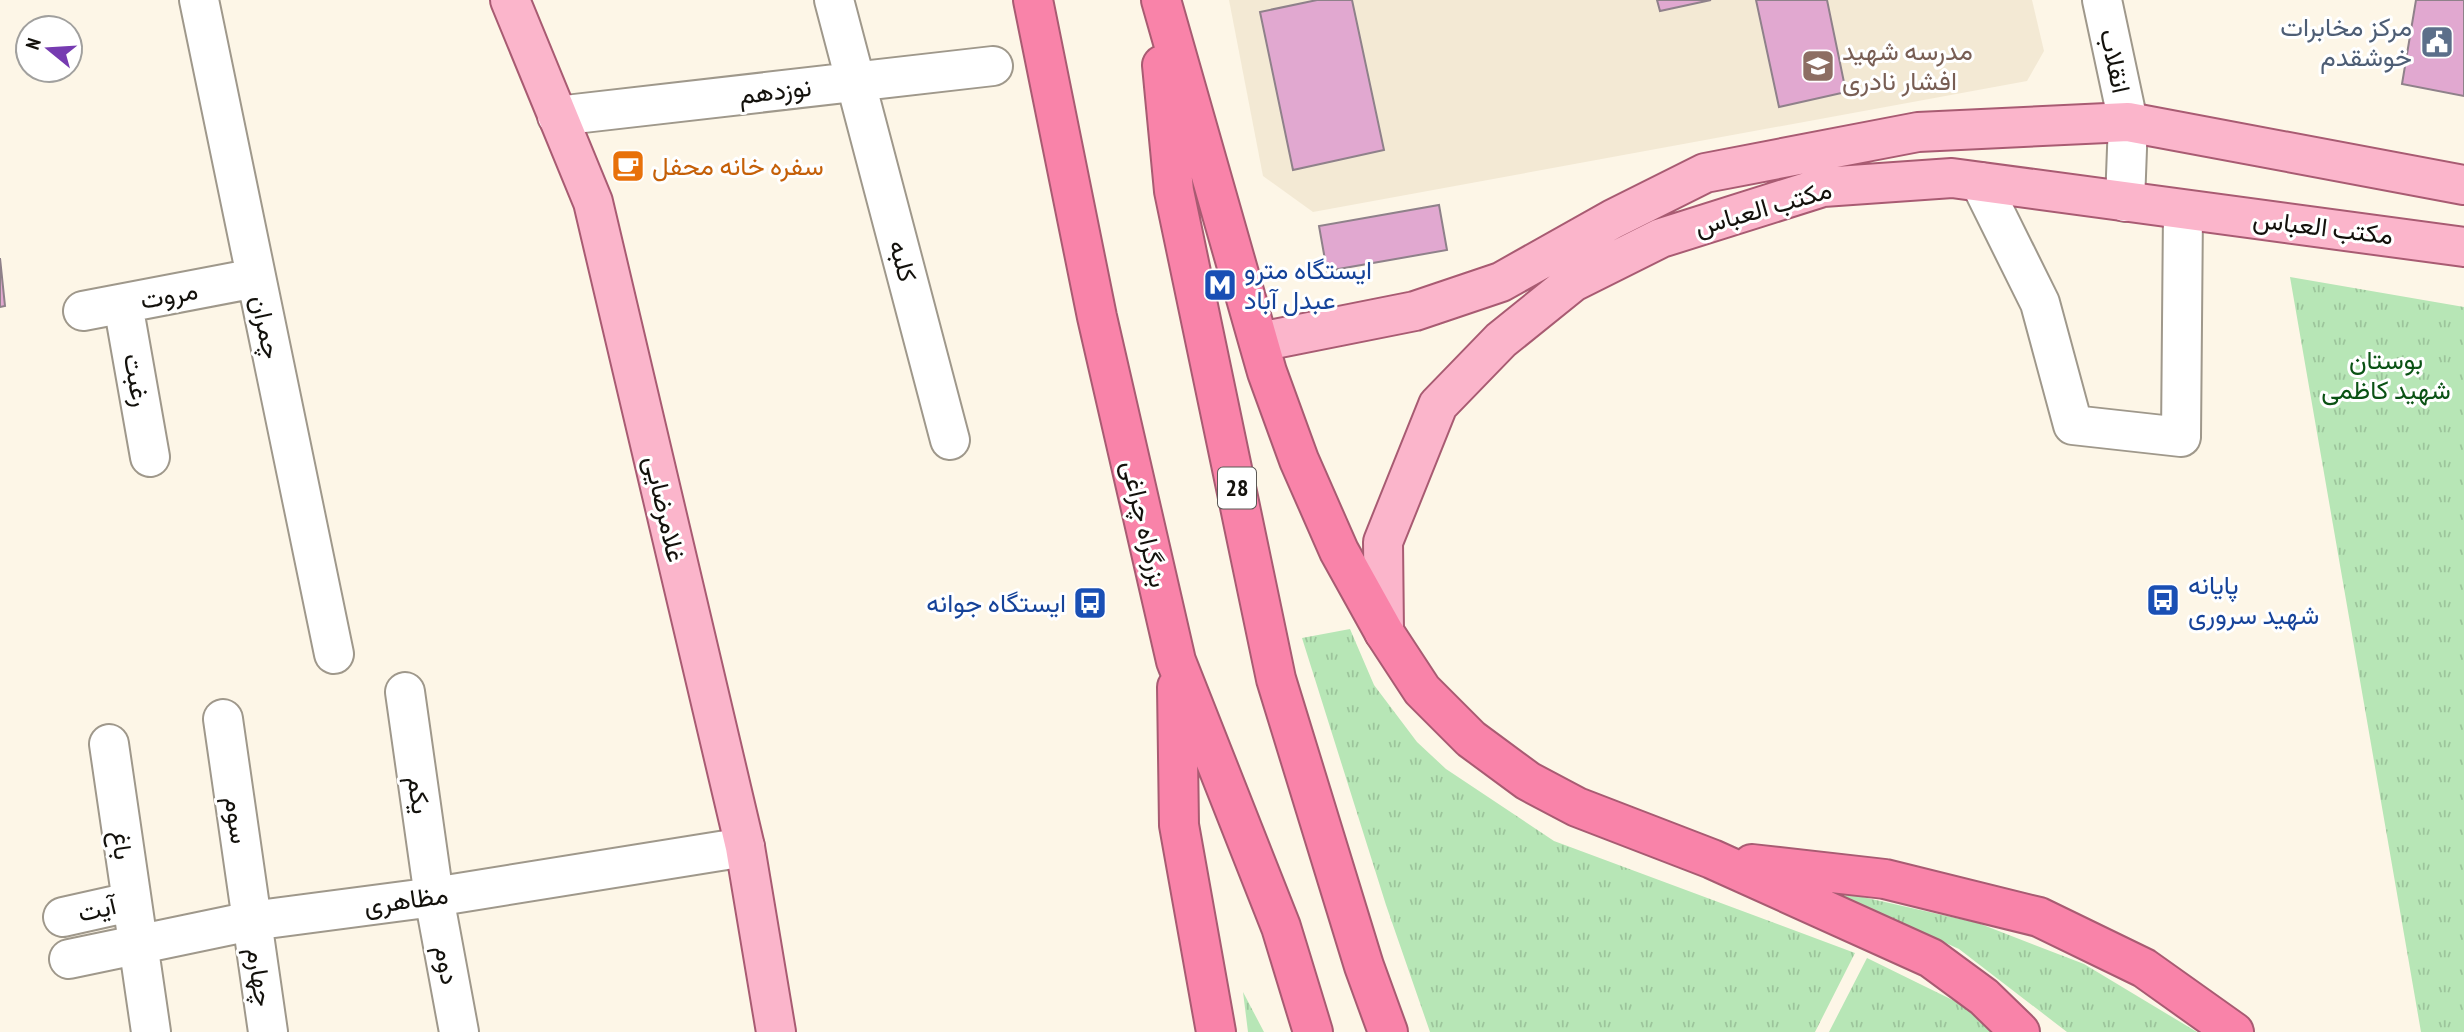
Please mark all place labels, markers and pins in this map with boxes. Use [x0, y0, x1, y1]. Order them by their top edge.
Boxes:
place label: مرکز مخابرات خوشقدم [2280, 10, 2412, 74]
public building icon: مرکز مخابرات خوشقدم [2418, 23, 2456, 61]
place label: مدرسه شهید افشار نادری [1842, 34, 1973, 97]
school or university icon: مدرسه شهید افشار نادری [1799, 47, 1837, 85]
cafe icon: سفره خانه محفل [609, 147, 647, 185]
place label: سفره خانه محفل [652, 149, 824, 182]
place label: ایستگاه مترو عبدل آباد [1244, 253, 1372, 316]
metro station icon: ایستگاه مترو عبدل آباد [1201, 266, 1239, 304]
place label: پایانه شهید سروری [2188, 568, 2319, 631]
bus stop icon: پایانه شهید سروری [2144, 581, 2182, 619]
bus stop icon: ایستگاه جوانه [1071, 584, 1109, 622]
place label: ایستگاه جوانه [926, 586, 1066, 619]

